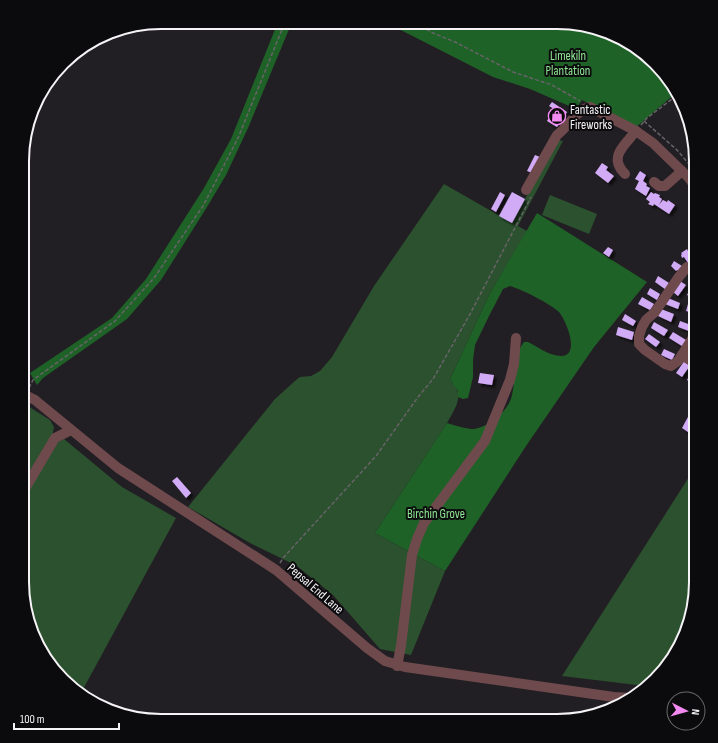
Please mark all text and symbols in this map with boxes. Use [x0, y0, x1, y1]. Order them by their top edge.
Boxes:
park label: Limekiln Plantation [546, 48, 590, 79]
place label: Fantastic Fireworks [570, 102, 612, 133]
shop icon: Fantastic Fireworks [547, 106, 567, 126]
park label: Birchin Grove [407, 506, 465, 522]
street label: Pepsal End Lane [284, 560, 347, 617]
north arrow [666, 691, 706, 731]
scale bar [14, 705, 119, 731]
text: N [689, 708, 702, 716]
text: 100 m [20, 712, 45, 727]

